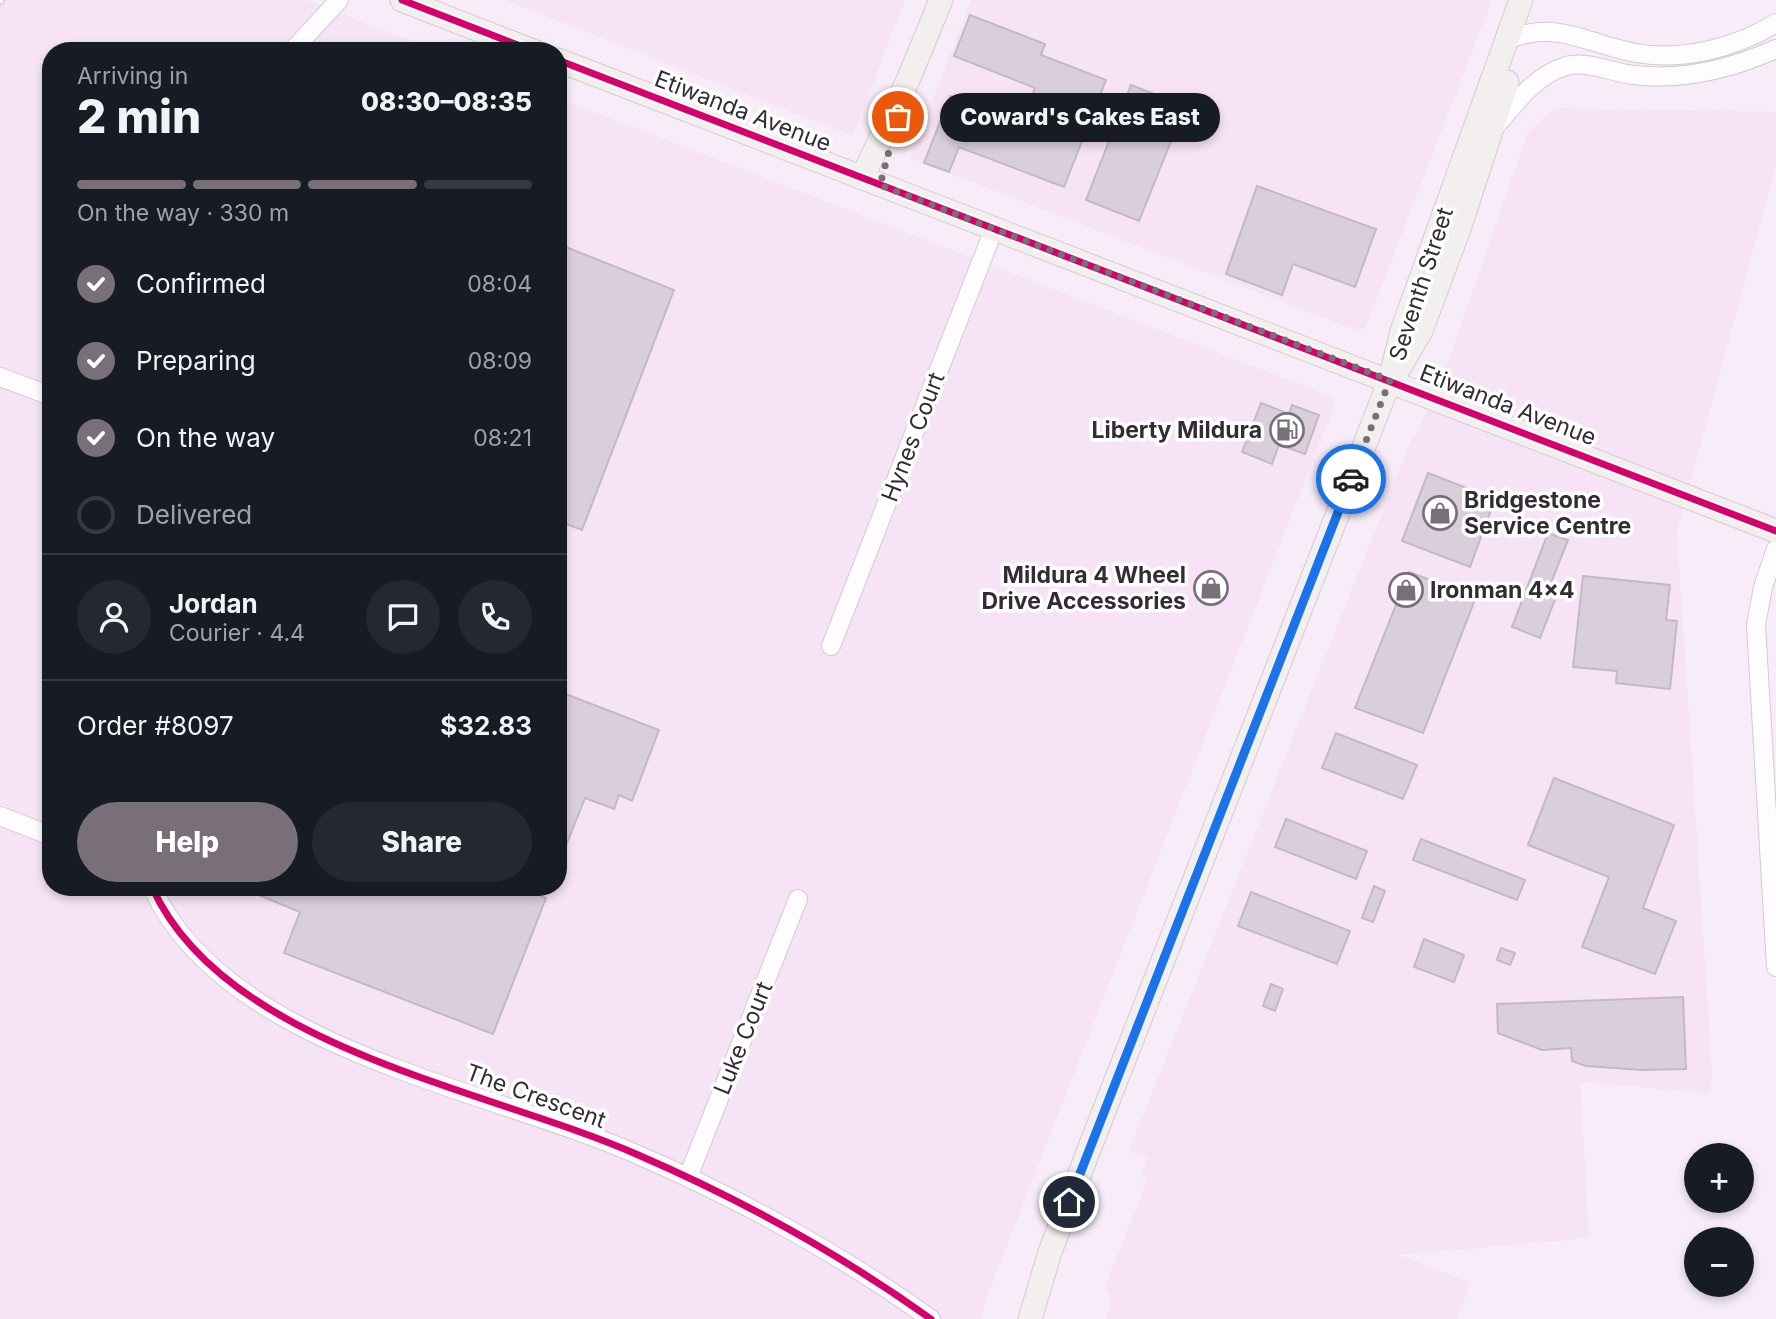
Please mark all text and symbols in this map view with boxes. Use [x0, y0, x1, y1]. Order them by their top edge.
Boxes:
text: Arriving in [77, 62, 188, 90]
street label: Etiwanda Avenue [651, 65, 835, 157]
text: 08:30–08:35 [361, 86, 532, 117]
pin [868, 87, 928, 147]
text: 2 min [77, 88, 201, 144]
callout: Coward's Cakes East [940, 92, 1220, 142]
icon: bag [879, 98, 917, 136]
text: Coward's Cakes East [960, 103, 1200, 131]
text: On the way · 330 m [77, 199, 289, 227]
street label: Seventh Street [1383, 203, 1459, 364]
icon: check [77, 265, 115, 303]
text: Confirmed [136, 268, 266, 299]
text: 08:04 [467, 270, 532, 298]
icon: check [77, 342, 115, 380]
text: Preparing [136, 345, 256, 376]
text: 08:09 [468, 347, 532, 375]
street label: Etiwanda Avenue [1416, 359, 1600, 451]
street label: Hynes Court [875, 368, 951, 506]
fuel station icon: Liberty Mildura [1268, 411, 1306, 449]
place label: Liberty Mildura [1091, 416, 1262, 444]
icon: check [77, 419, 115, 457]
text: On the way [136, 422, 275, 453]
text: 08:21 [473, 424, 532, 452]
courier [1316, 444, 1386, 514]
icon: car [1332, 460, 1370, 498]
place label: Bridgestone Service Centre [1464, 486, 1631, 540]
shop icon: Bridgestone Service Centre [1421, 494, 1459, 532]
text: Delivered [136, 499, 252, 530]
place label: Mildura 4 Wheel Drive Accessories [981, 561, 1186, 615]
shop icon: Mildura 4 Wheel Drive Accessories [1192, 569, 1230, 607]
shop icon: Ironman 4x4 [1387, 571, 1425, 609]
place label: Ironman 4x4 [1430, 576, 1575, 604]
button: person [77, 580, 151, 654]
button: chat [366, 580, 440, 654]
button: phone [458, 580, 532, 654]
text: Jordan [169, 588, 258, 619]
text: Courier · 4.4 [169, 619, 305, 647]
text: Order #8097 [77, 710, 234, 741]
text: $32.83 [440, 710, 532, 741]
button: Help [77, 802, 298, 882]
button: Share [312, 802, 532, 882]
street label: Luke Court [708, 977, 779, 1099]
street label: The Crescent [462, 1058, 610, 1134]
map controls [1684, 1143, 1754, 1297]
button: + [1684, 1143, 1754, 1213]
pin [1039, 1172, 1099, 1232]
icon: home [1050, 1183, 1088, 1221]
button: − [1684, 1227, 1754, 1297]

